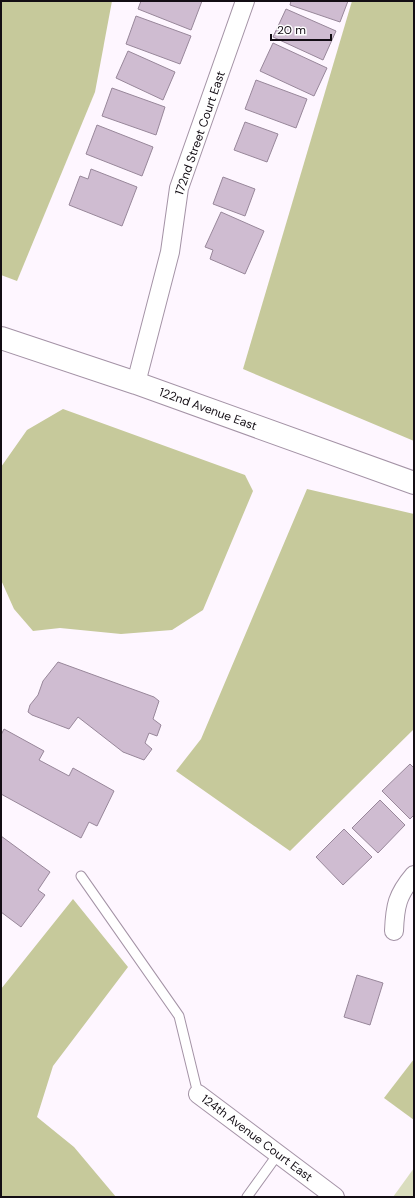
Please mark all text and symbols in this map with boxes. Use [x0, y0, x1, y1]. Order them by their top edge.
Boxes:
scale bar [271, 16, 331, 42]
text: 20 m [277, 22, 306, 38]
street label: 172nd Street Court East [171, 69, 229, 197]
street label: 122nd Avenue East [157, 384, 259, 434]
street label: 124th Avenue Court East [198, 1091, 316, 1185]

